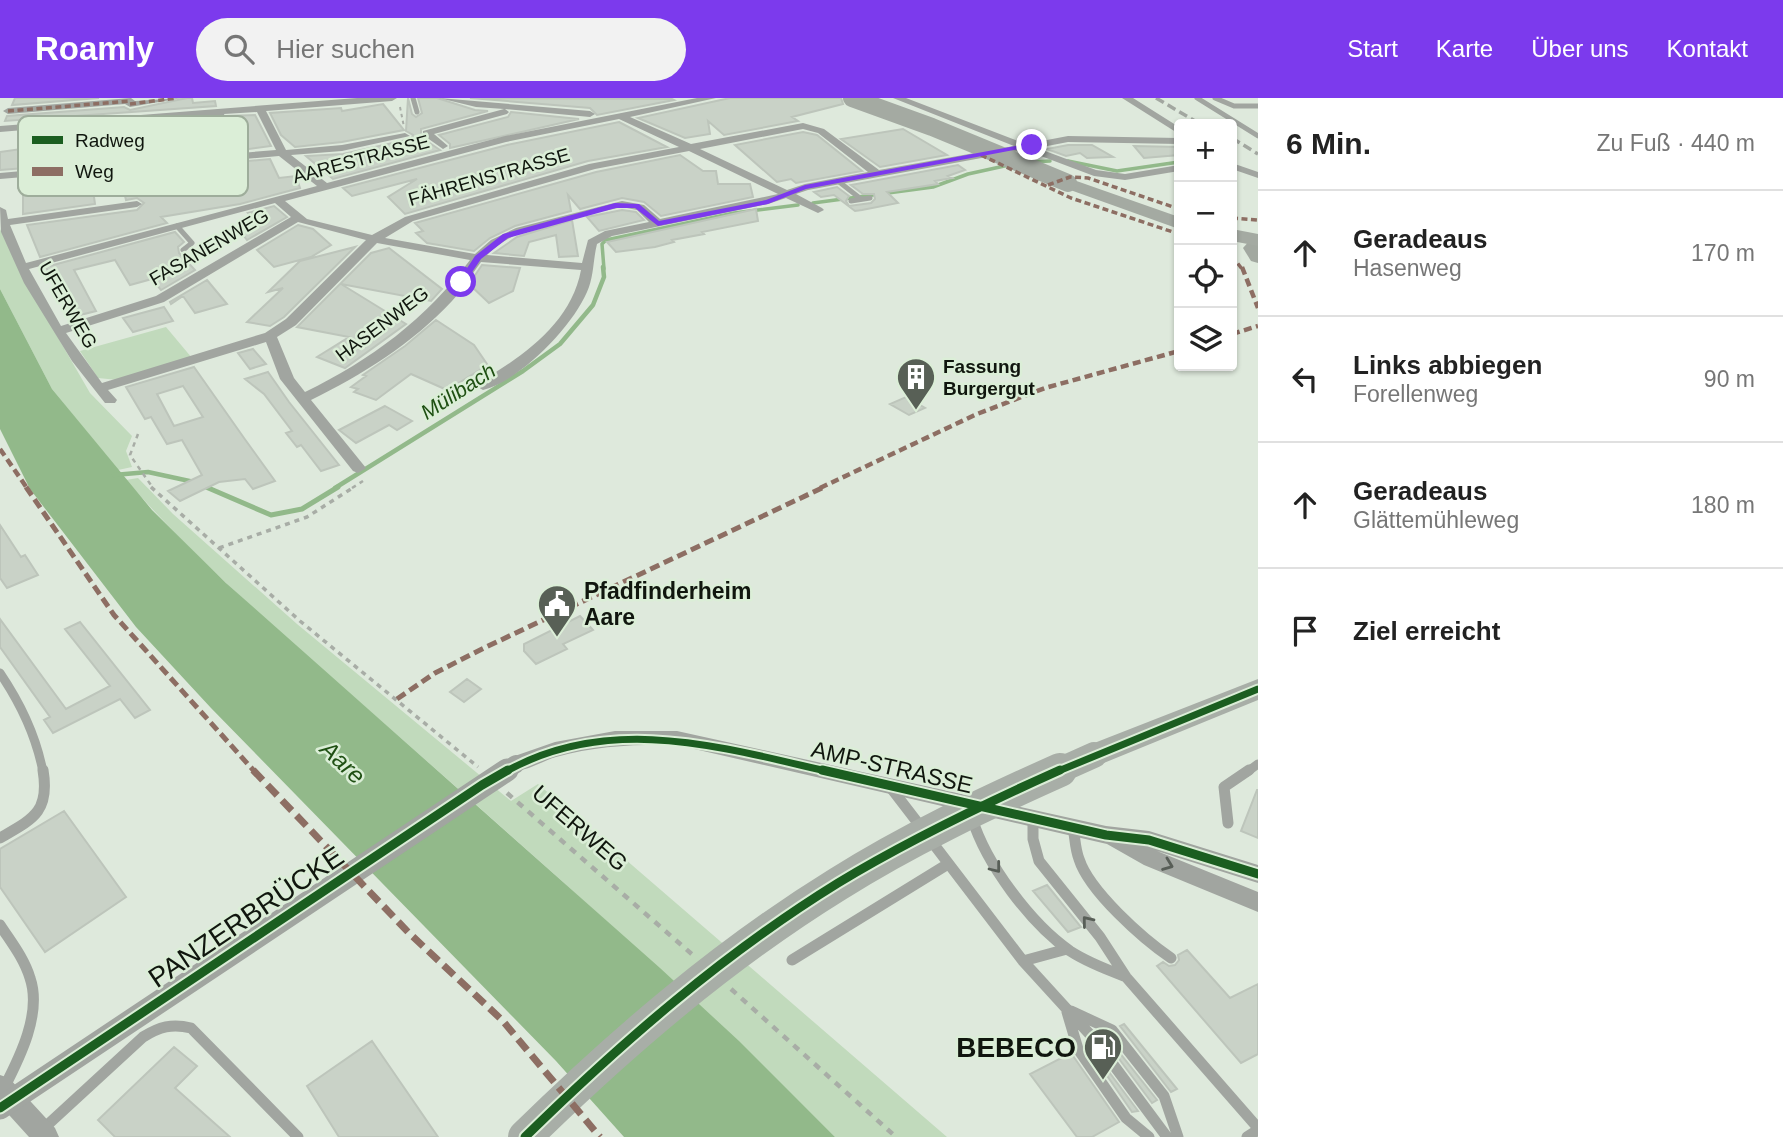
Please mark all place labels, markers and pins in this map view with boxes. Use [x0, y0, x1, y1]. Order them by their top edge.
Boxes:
building icon: Fassung Burgergut [895, 356, 937, 411]
place label: Fassung Burgergut [943, 356, 1036, 399]
place label: Pfadfinderheim Aare [584, 578, 751, 630]
public building icon: Pfadfinderheim Aare [536, 583, 578, 638]
fuel station icon: BEBECO [1082, 1026, 1124, 1081]
place label: BEBECO [956, 1032, 1076, 1063]

